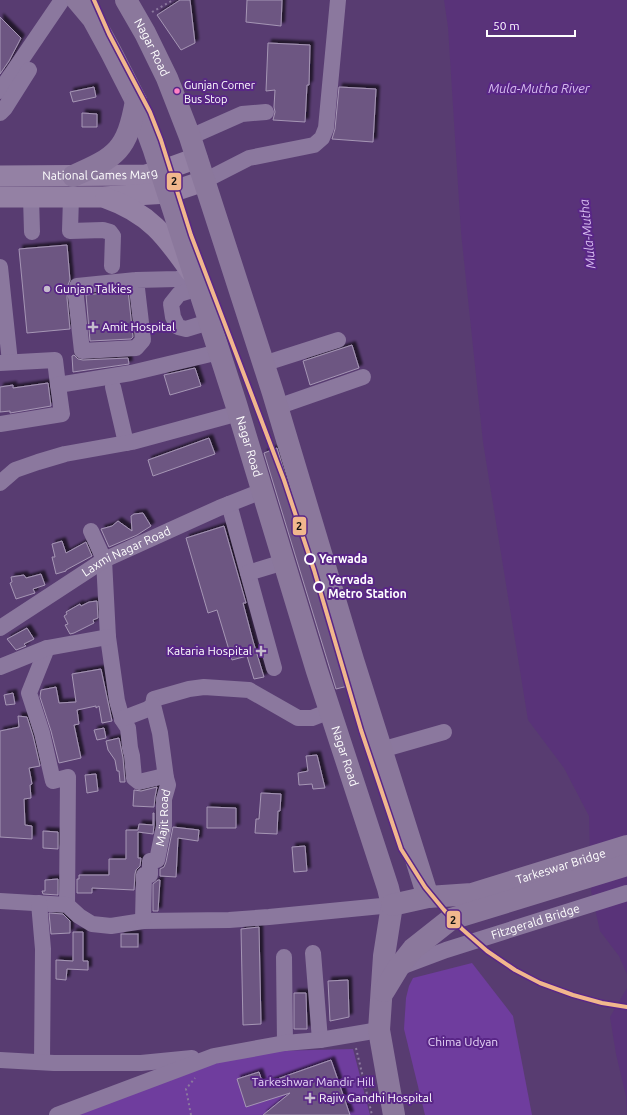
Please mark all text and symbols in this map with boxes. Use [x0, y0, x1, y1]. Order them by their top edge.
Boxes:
scale bar [487, 12, 575, 38]
street label: Nagar Road [132, 16, 172, 78]
text: 50 m [493, 19, 520, 32]
place label: Gunjan Corner Bus Stop [184, 79, 256, 105]
water label: Mula-Mutha River [488, 81, 591, 95]
marker: Gunjan Corner Bus Stop [172, 86, 182, 96]
street label: National Games Marg [42, 165, 159, 182]
line badge: 2 [166, 172, 182, 191]
text: 2 [171, 175, 177, 187]
water label: Mula-Mutha [576, 199, 598, 269]
place label: Gunjan Talkies [55, 282, 132, 295]
marker: Gunjan Talkies [42, 284, 52, 294]
place label: Amit Hospital [102, 320, 175, 333]
marker: Amit Hospital [87, 321, 99, 333]
street label: Nagar Road [234, 414, 265, 478]
line badge: 2 [292, 516, 307, 536]
text: 2 [296, 520, 302, 532]
street label: Laxmi Nagar Road [79, 524, 172, 579]
place label: Yerwada [319, 552, 367, 565]
marker: Yerwada [304, 553, 316, 565]
place label: Yervada Metro Station [328, 573, 407, 600]
marker: Yervada Metro Station [313, 581, 325, 593]
place label: Kataria Hospital [167, 644, 252, 657]
marker: Kataria Hospital [255, 645, 267, 657]
street label: Nagar Road [329, 724, 361, 788]
street label: Majit Road [153, 787, 173, 847]
street label: Tarkeswar Bridge [514, 846, 607, 886]
street label: Fitzgerald Bridge [489, 901, 581, 941]
line badge: 2 [446, 910, 461, 929]
text: 2 [450, 914, 456, 926]
park label: Chima Udyan [428, 1035, 498, 1048]
park label: Tarkeshwar Mandir Hill [252, 1075, 374, 1088]
place label: Rajiv Gandhi Hospital [319, 1091, 432, 1104]
marker: Rajiv Gandhi Hospital [304, 1092, 316, 1104]

